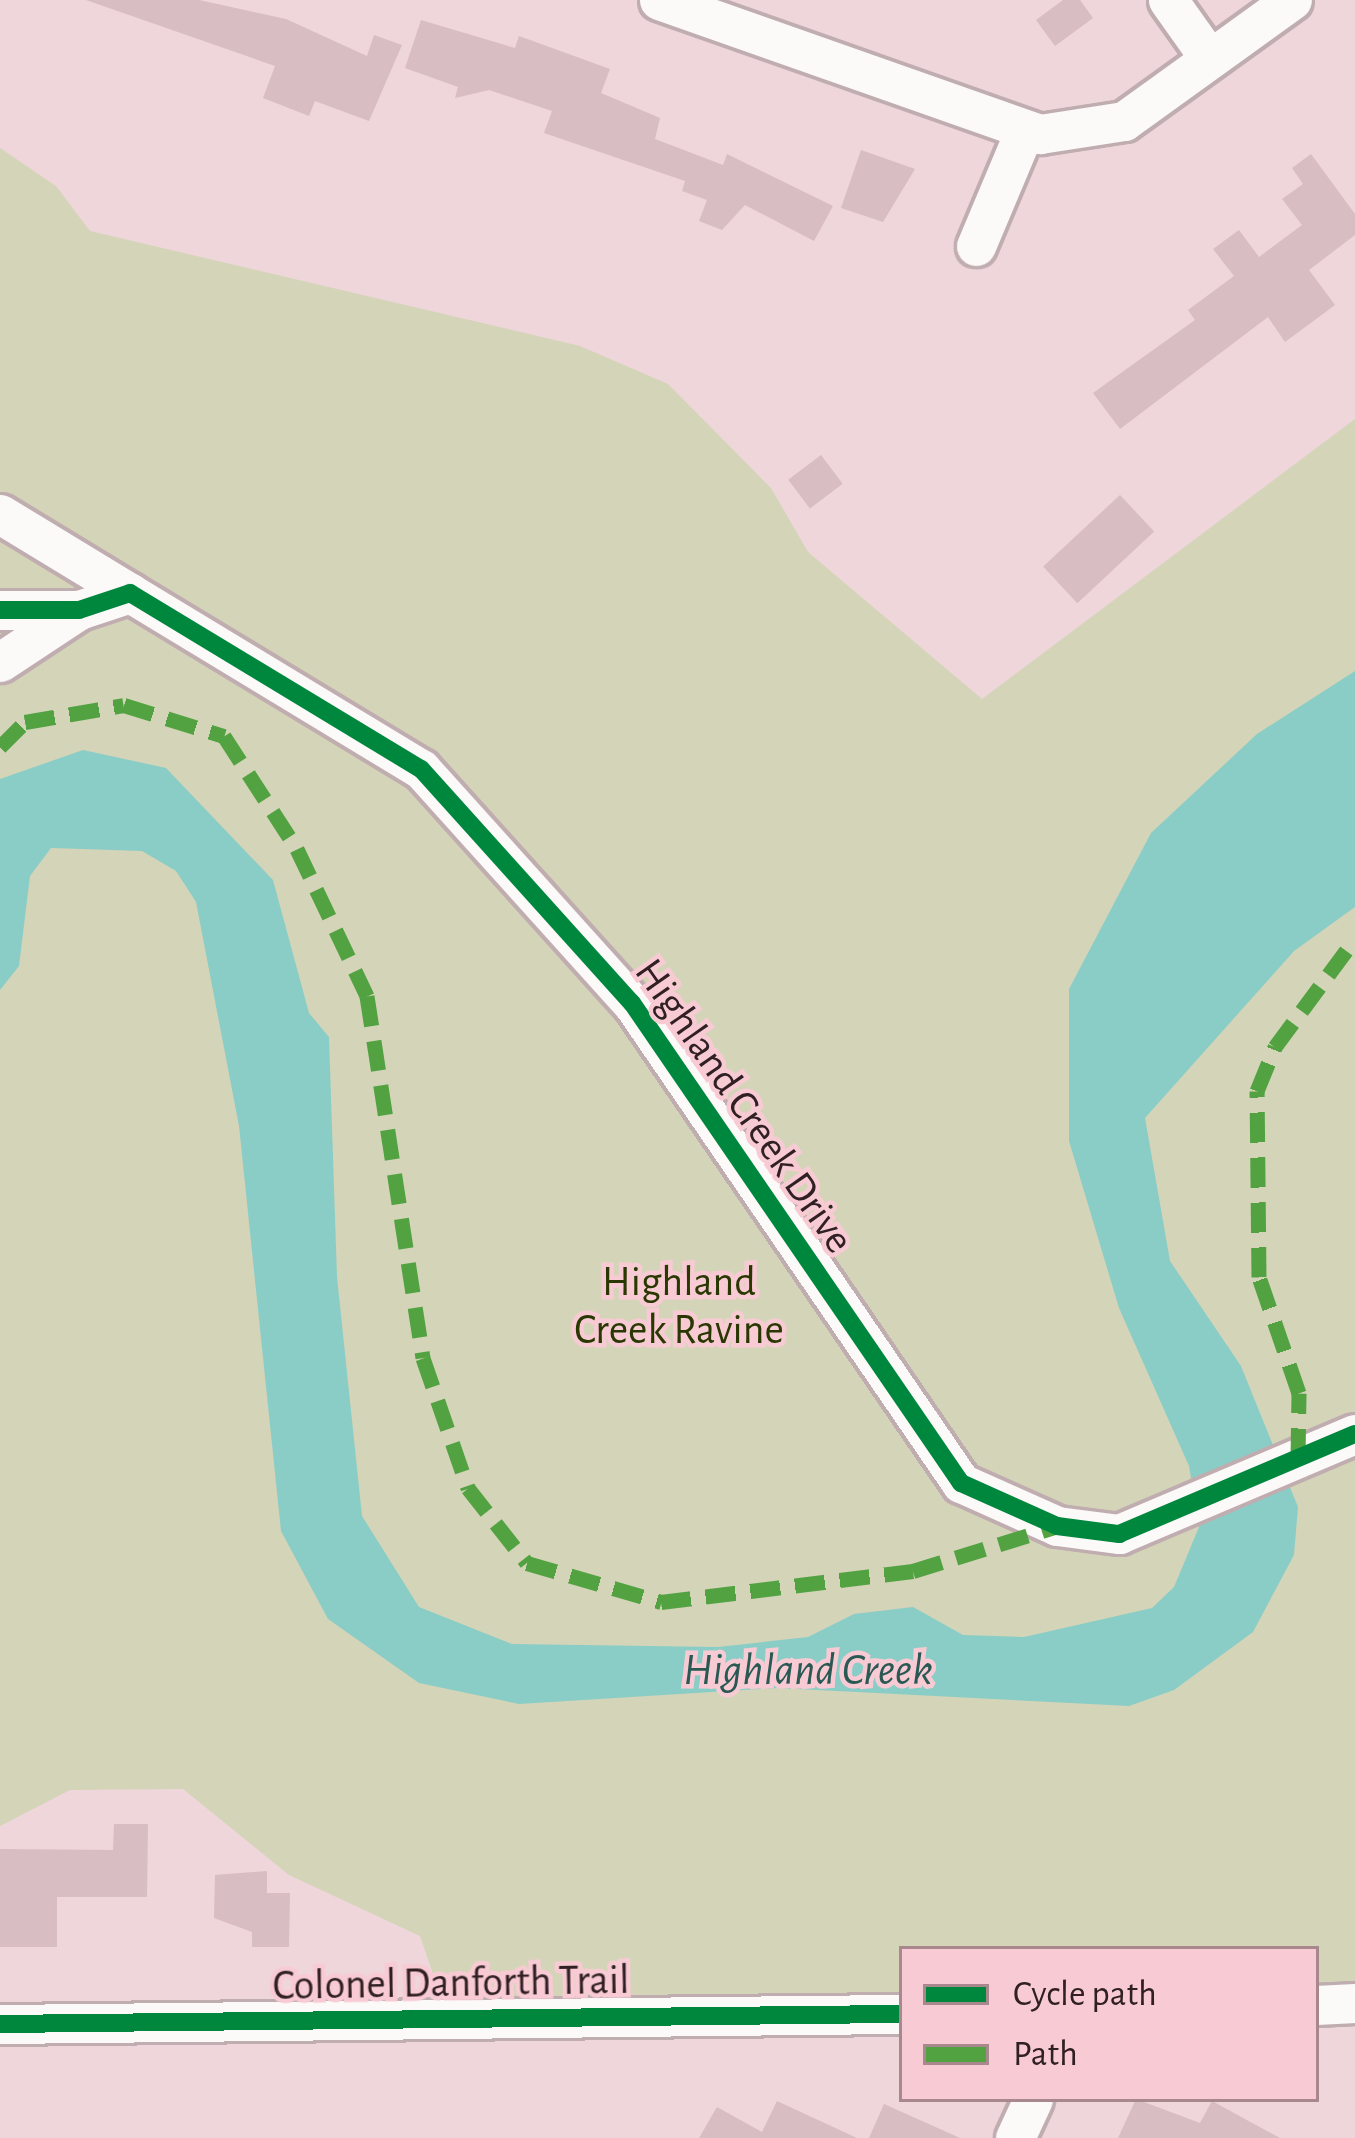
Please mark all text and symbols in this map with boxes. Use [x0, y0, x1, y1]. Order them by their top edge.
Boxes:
street label: Highland Creek Drive [624, 949, 864, 1263]
park label: Highland Creek Ravine [574, 1257, 784, 1356]
water label: Highland Creek [683, 1644, 933, 1698]
legend [899, 1946, 1319, 2102]
street label: Colonel Danforth Trail [272, 1955, 630, 2011]
text: Cycle path [1013, 1976, 1157, 2012]
text: Path [1013, 2036, 1078, 2072]

